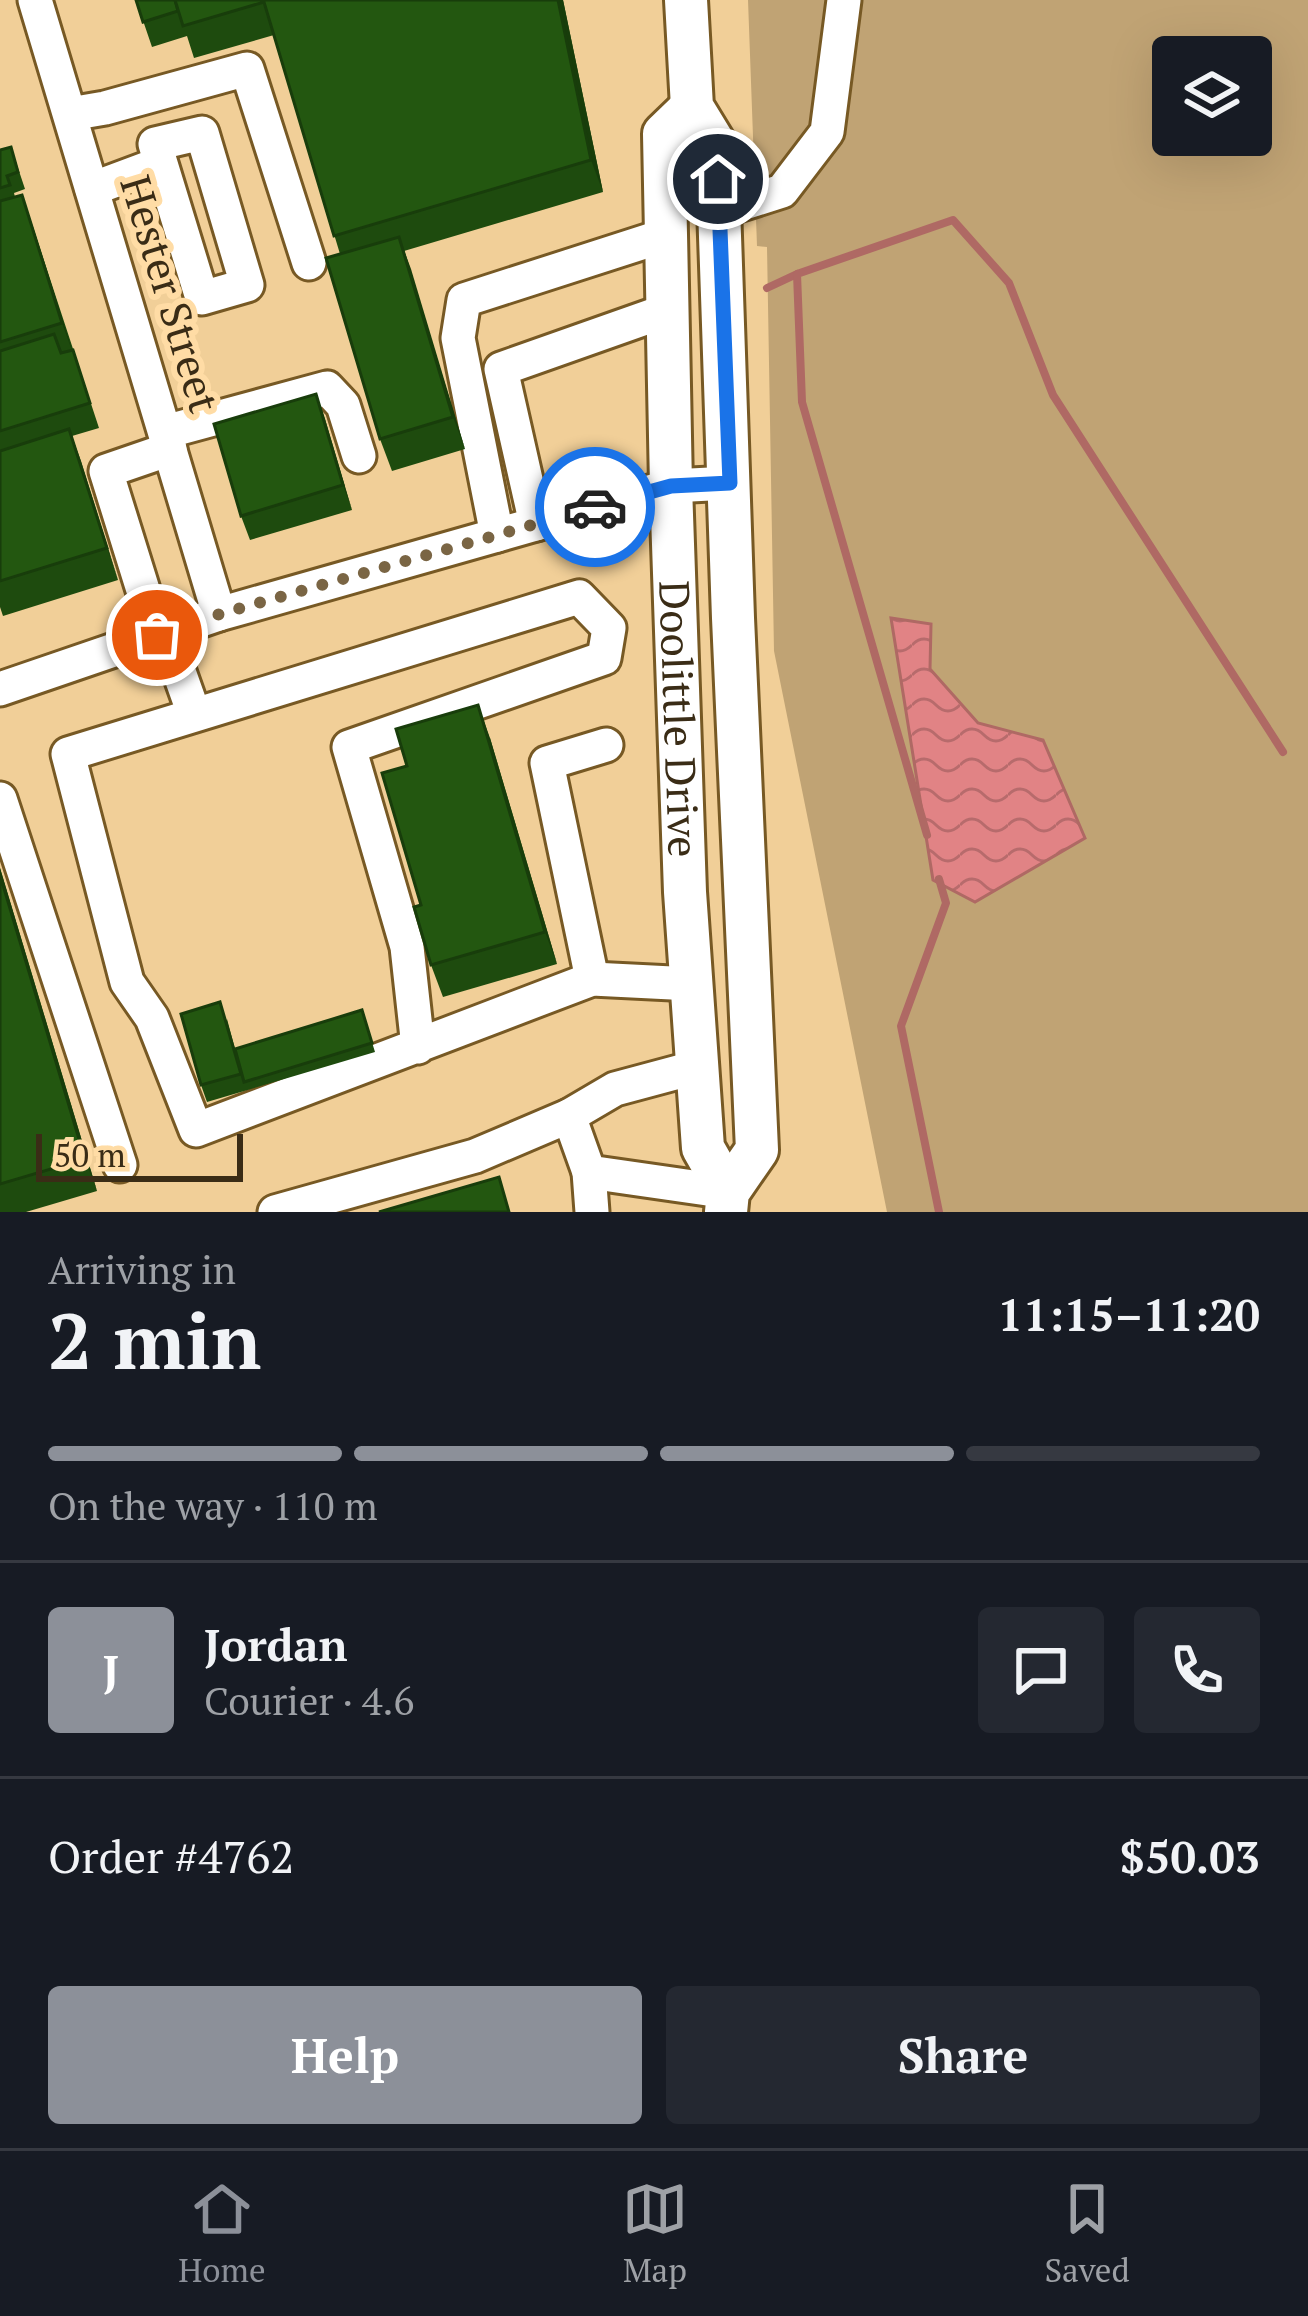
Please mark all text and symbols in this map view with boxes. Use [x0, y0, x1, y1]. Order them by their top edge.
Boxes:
map controls [1152, 36, 1272, 156]
button: layers [1152, 36, 1272, 156]
pin [667, 128, 769, 230]
icon: home [685, 146, 751, 212]
street label: Hester Street [108, 168, 234, 419]
courier [535, 447, 655, 567]
icon: car [562, 474, 628, 540]
street label: Doolittle Drive [647, 580, 713, 858]
pin [106, 584, 208, 686]
icon: bag [124, 602, 190, 668]
scale bar [36, 1128, 243, 1181]
text: 50 m [54, 1133, 126, 1176]
text: Arriving in [48, 1243, 236, 1295]
text: 11:15–11:20 [998, 1284, 1260, 1344]
text: 2 min [48, 1288, 261, 1391]
text: On the way · 110 m [48, 1479, 378, 1531]
button: chat [978, 1607, 1104, 1733]
button: phone [1134, 1607, 1260, 1733]
text: Jordan [204, 1614, 348, 1674]
text: J [103, 1640, 119, 1700]
text: Courier · 4.6 [204, 1674, 414, 1726]
text: Order #4762 [48, 1826, 294, 1886]
text: $50.03 [1120, 1826, 1260, 1886]
button: Help [48, 1986, 642, 2124]
button: Share [666, 1986, 1260, 2124]
tab: Home [178, 2176, 266, 2291]
tab: Map [622, 2176, 688, 2291]
tab: Saved [1044, 2176, 1130, 2291]

